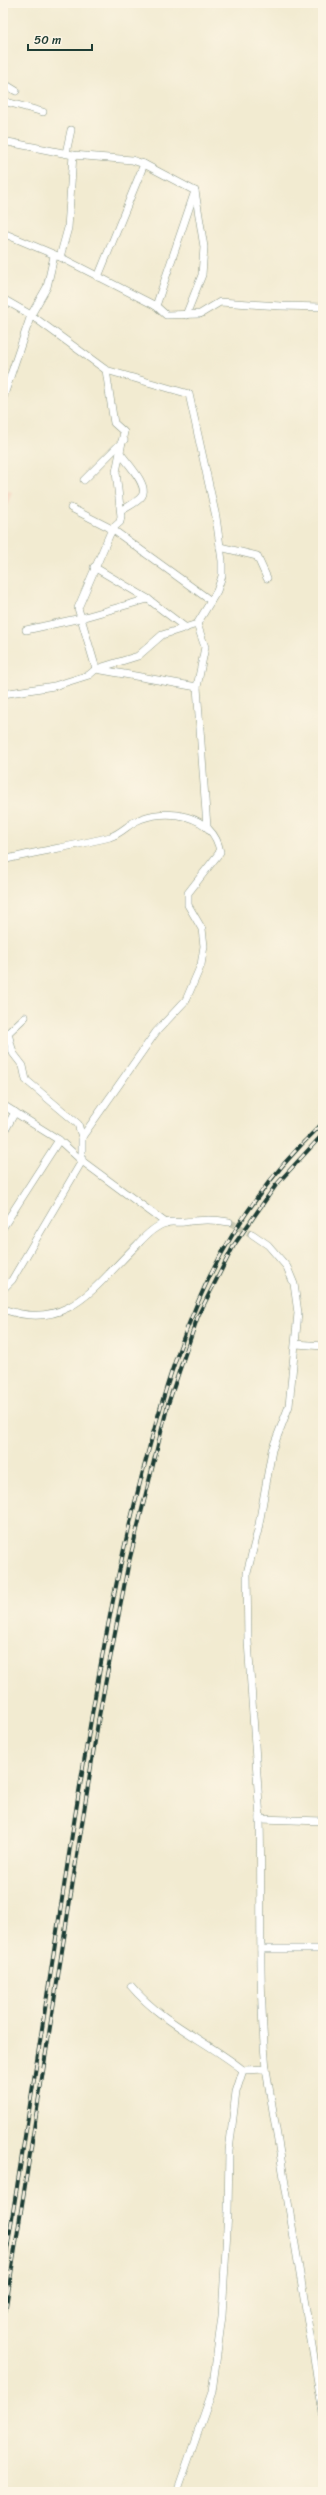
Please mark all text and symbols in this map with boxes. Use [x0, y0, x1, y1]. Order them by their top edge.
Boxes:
scale bar [28, 26, 92, 52]
text: 50 m [34, 29, 61, 51]

